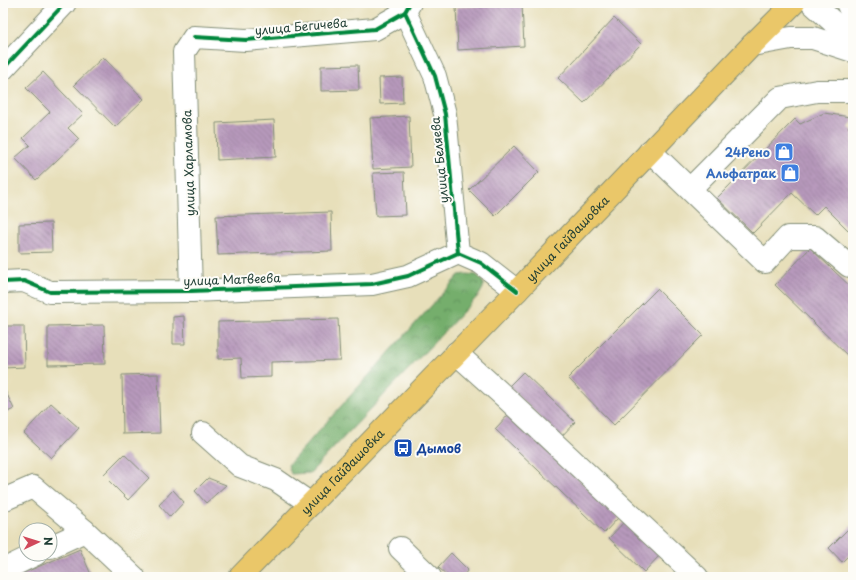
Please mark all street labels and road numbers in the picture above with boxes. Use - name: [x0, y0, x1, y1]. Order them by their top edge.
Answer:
- street label: улица Бегичева: [254, 13, 349, 39]
- street label: улица Харламова: [177, 109, 199, 216]
- street label: улица Беляева: [425, 115, 452, 204]
- street label: улица Гайдашовка: [522, 191, 613, 286]
- street label: улица Матвеева: [183, 268, 282, 290]
- street label: улица Гайдашовка: [296, 424, 389, 518]

